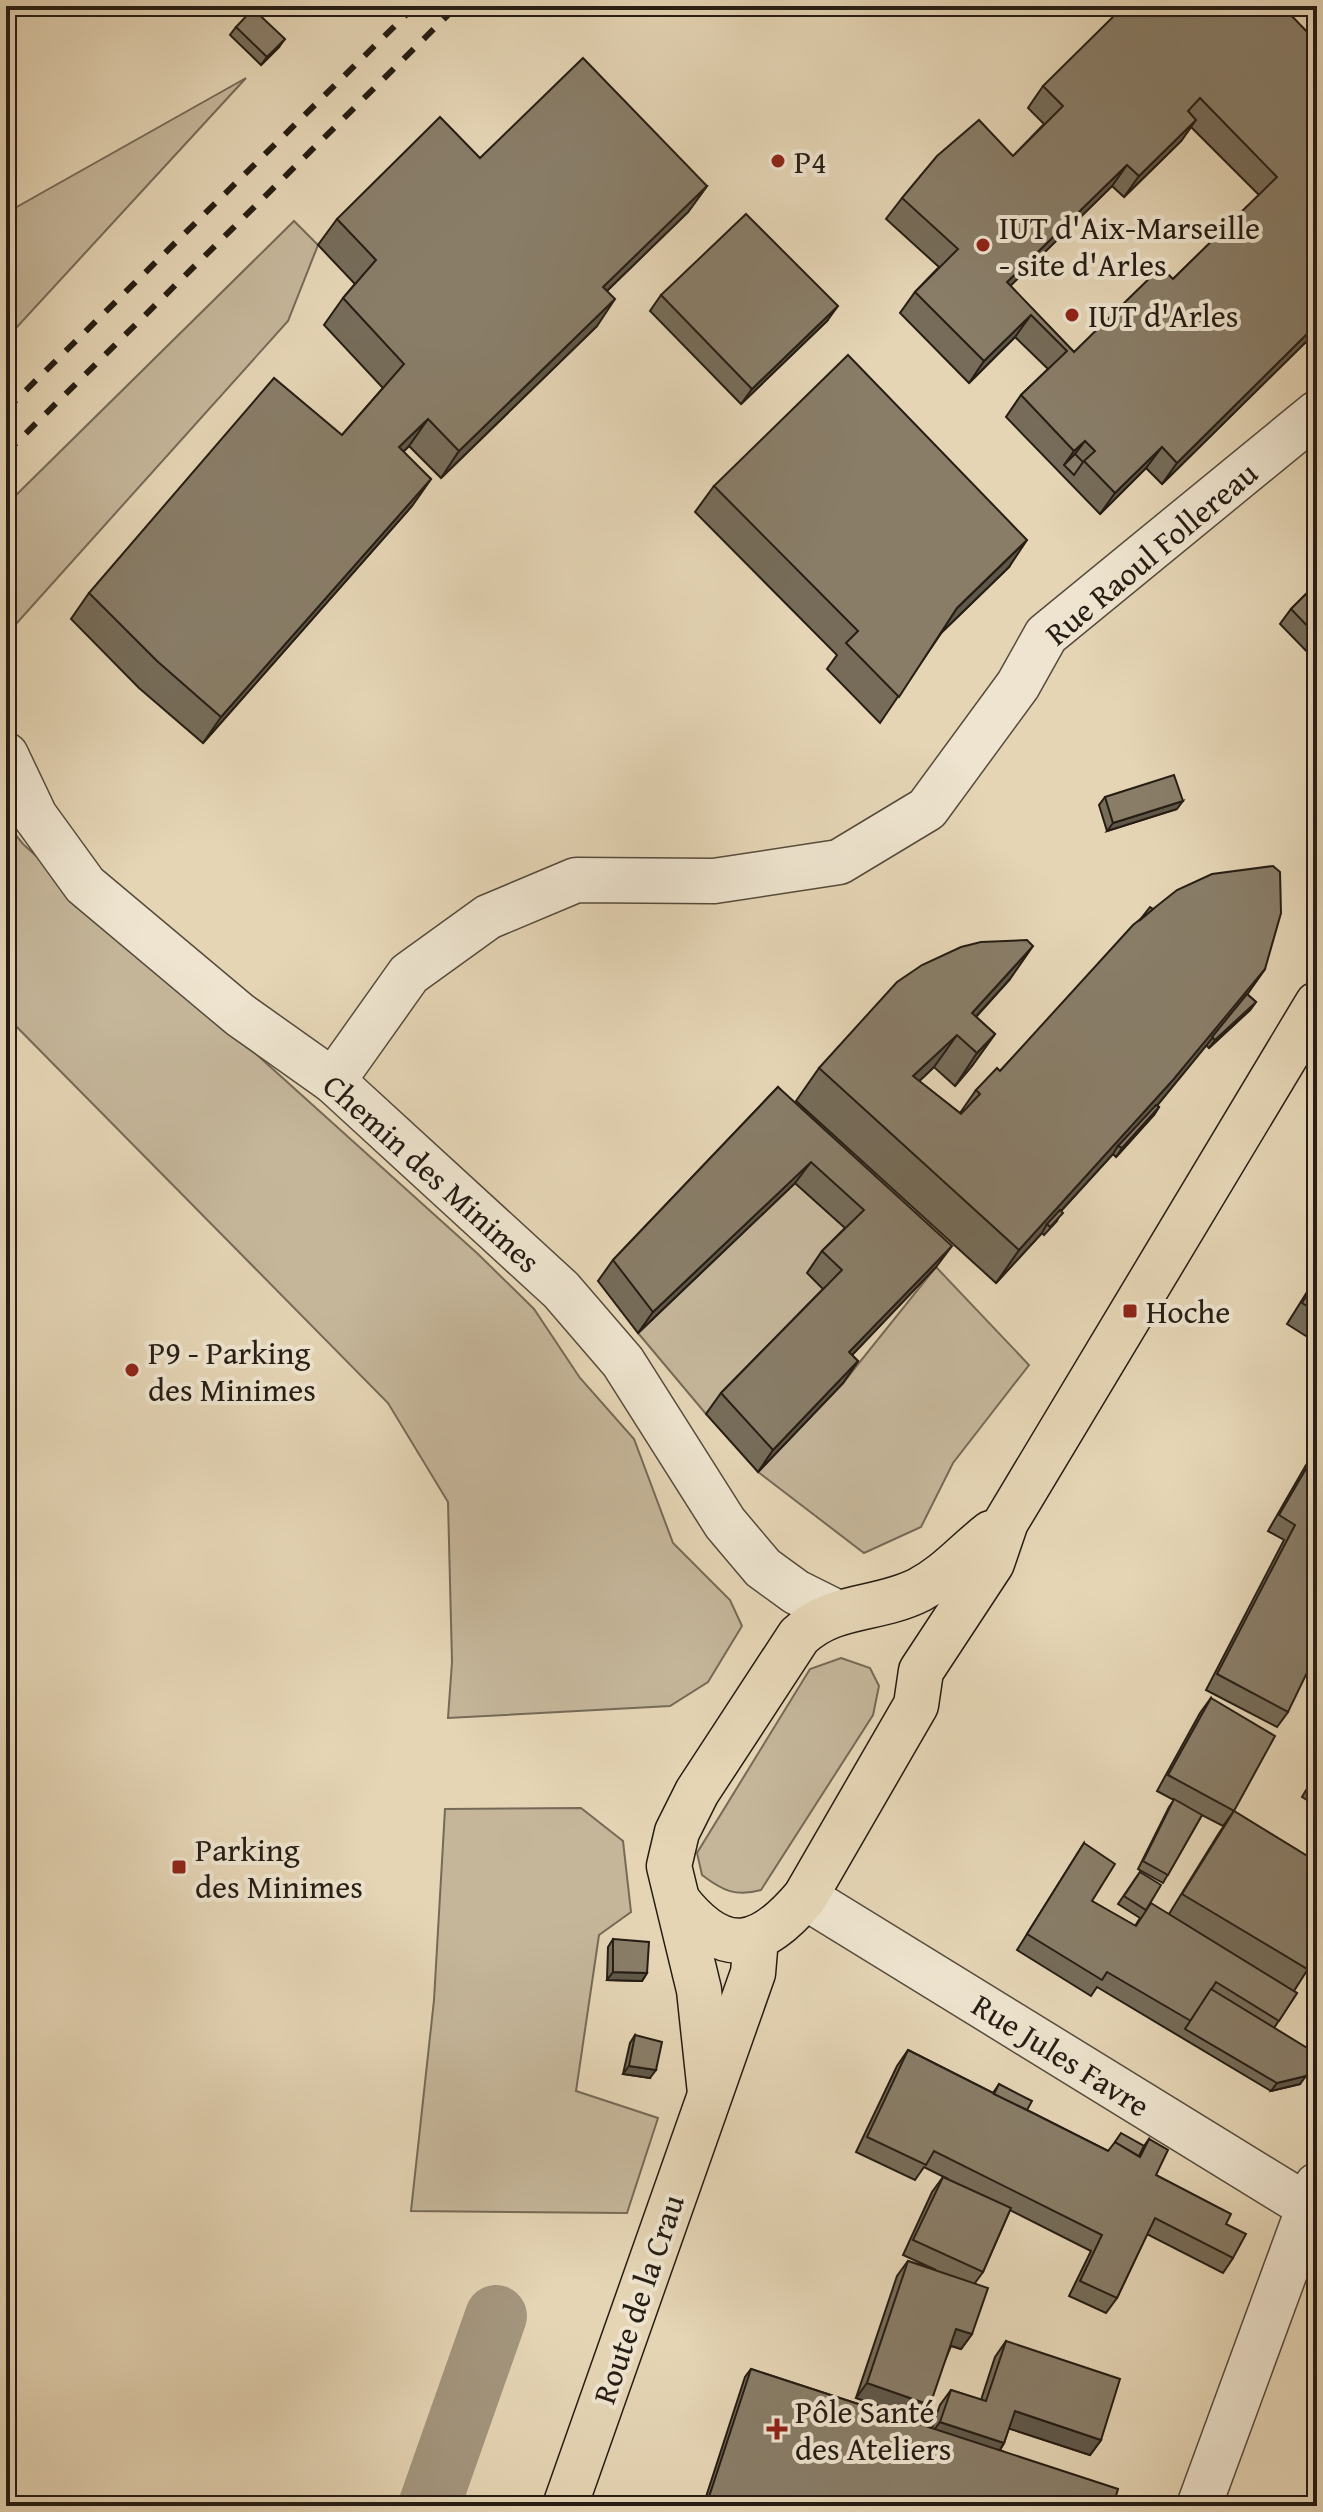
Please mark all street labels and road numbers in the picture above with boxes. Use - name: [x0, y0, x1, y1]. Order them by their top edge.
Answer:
- street label: Rue Raoul Follereau: [1034, 449, 1268, 656]
- street label: Chemin des Minimes: [313, 1062, 551, 1284]
- street label: Rue Jules Favre: [963, 1982, 1159, 2128]
- street label: Route de la Crau: [580, 2187, 696, 2410]

